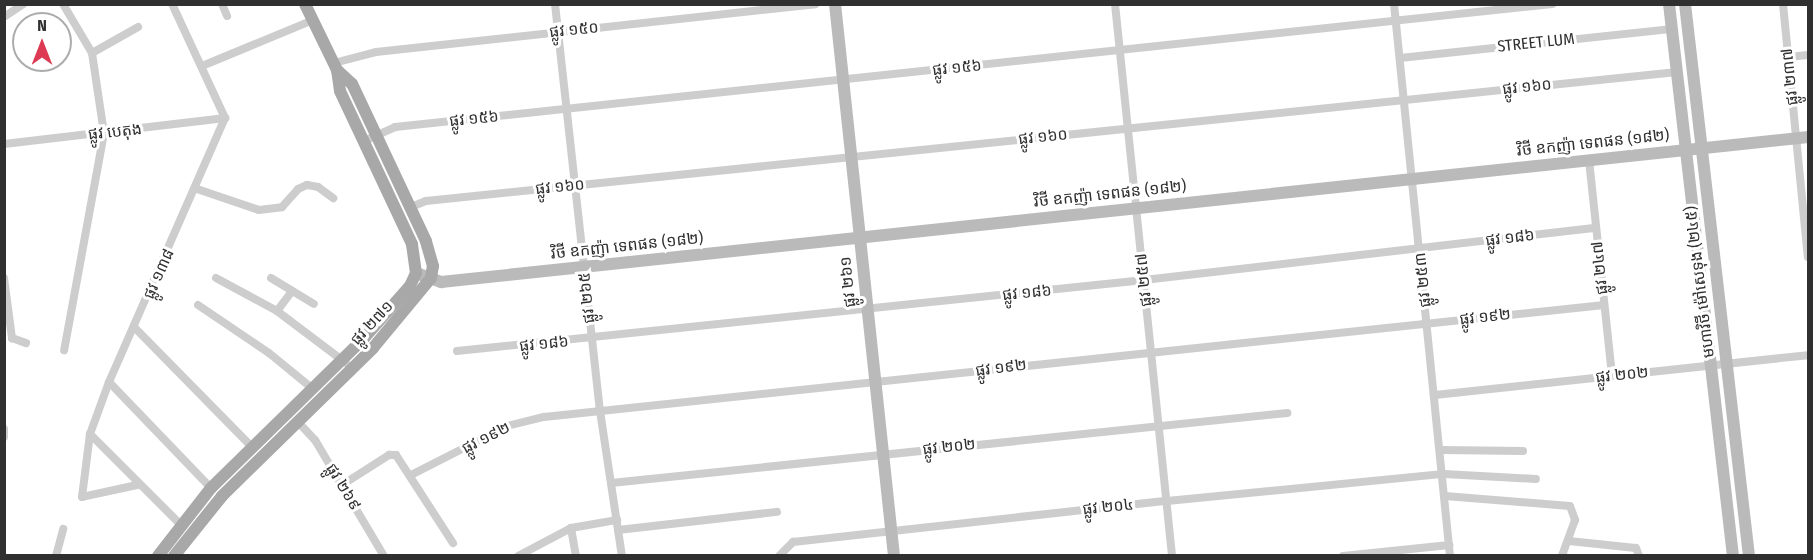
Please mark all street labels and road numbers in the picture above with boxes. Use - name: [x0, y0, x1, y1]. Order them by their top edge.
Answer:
- street label: ផ្លូវ ១៥០: [548, 18, 600, 42]
- street label: STREET LUM: [1497, 29, 1575, 57]
- street label: ផ្លូវ ២៣៧: [1777, 47, 1803, 107]
- street label: ផ្លូវ ១៥៦: [931, 56, 983, 80]
- street label: ផ្លូវ ១៦០: [1501, 75, 1553, 99]
- street label: ផ្លូវ ១៥៦: [448, 107, 500, 131]
- street label: ផ្លូវ បេតុង: [87, 120, 143, 144]
- street label: ផ្លូវ ១៦០: [1017, 125, 1069, 149]
- street label: វិថី ឧកញ៉ា ទេពផន (១៨២): [1516, 125, 1670, 161]
- street label: ផ្លូវ ១៦០: [534, 175, 586, 199]
- street label: វិថី ឧកញ៉ា ទេពផន (១៨២): [1033, 176, 1187, 212]
- street label: មហាវិថី ម៉ៅសេទុង (២៤៥): [1681, 205, 1719, 359]
- street label: ផ្លូវ ១៨៦: [1484, 225, 1536, 251]
- street label: វិថី ឧកញ៉ា ទេពផន (១៨២): [550, 228, 704, 264]
- street label: ផ្លូវ ២៤៧: [1588, 240, 1612, 296]
- street label: ផ្លូវ ១៣៨: [139, 246, 179, 302]
- street label: ផ្លូវ ២៥៧: [1132, 252, 1156, 308]
- street label: ផ្លូវ ២៥៣: [1411, 252, 1435, 308]
- street label: ផ្លូវ ២៦១: [836, 255, 860, 309]
- street label: ផ្លូវ ២៦៥: [575, 271, 599, 325]
- street label: ផ្លូវ ១៨៦: [1001, 281, 1053, 305]
- street label: ផ្លូវ ២៧១: [347, 297, 397, 349]
- street label: ផ្លូវ ១៩២: [1458, 305, 1512, 329]
- street label: ផ្លូវ ១៨៦: [518, 332, 570, 356]
- street label: ផ្លូវ ១៩២: [974, 355, 1028, 381]
- street label: ផ្លូវ ២០២: [1594, 363, 1650, 387]
- street label: ផ្លូវ ១៩២: [459, 418, 513, 458]
- street label: ផ្លូវ ២០២: [921, 435, 977, 459]
- street label: ផ្លូវ ២៦៩: [322, 460, 364, 514]
- street label: ផ្លូវ ២០៤: [1081, 495, 1135, 519]

